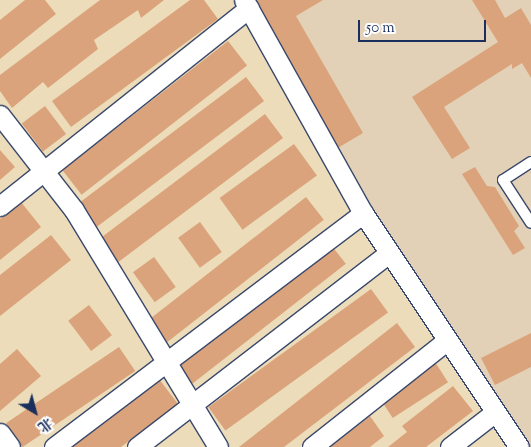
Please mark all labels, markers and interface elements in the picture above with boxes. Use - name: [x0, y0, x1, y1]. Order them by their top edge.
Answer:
- scale bar: [361, 10, 488, 42]
- text: 50 m: [366, 18, 395, 39]
- north arrow: [10, 387, 60, 437]
- text: 北: [32, 412, 56, 436]

